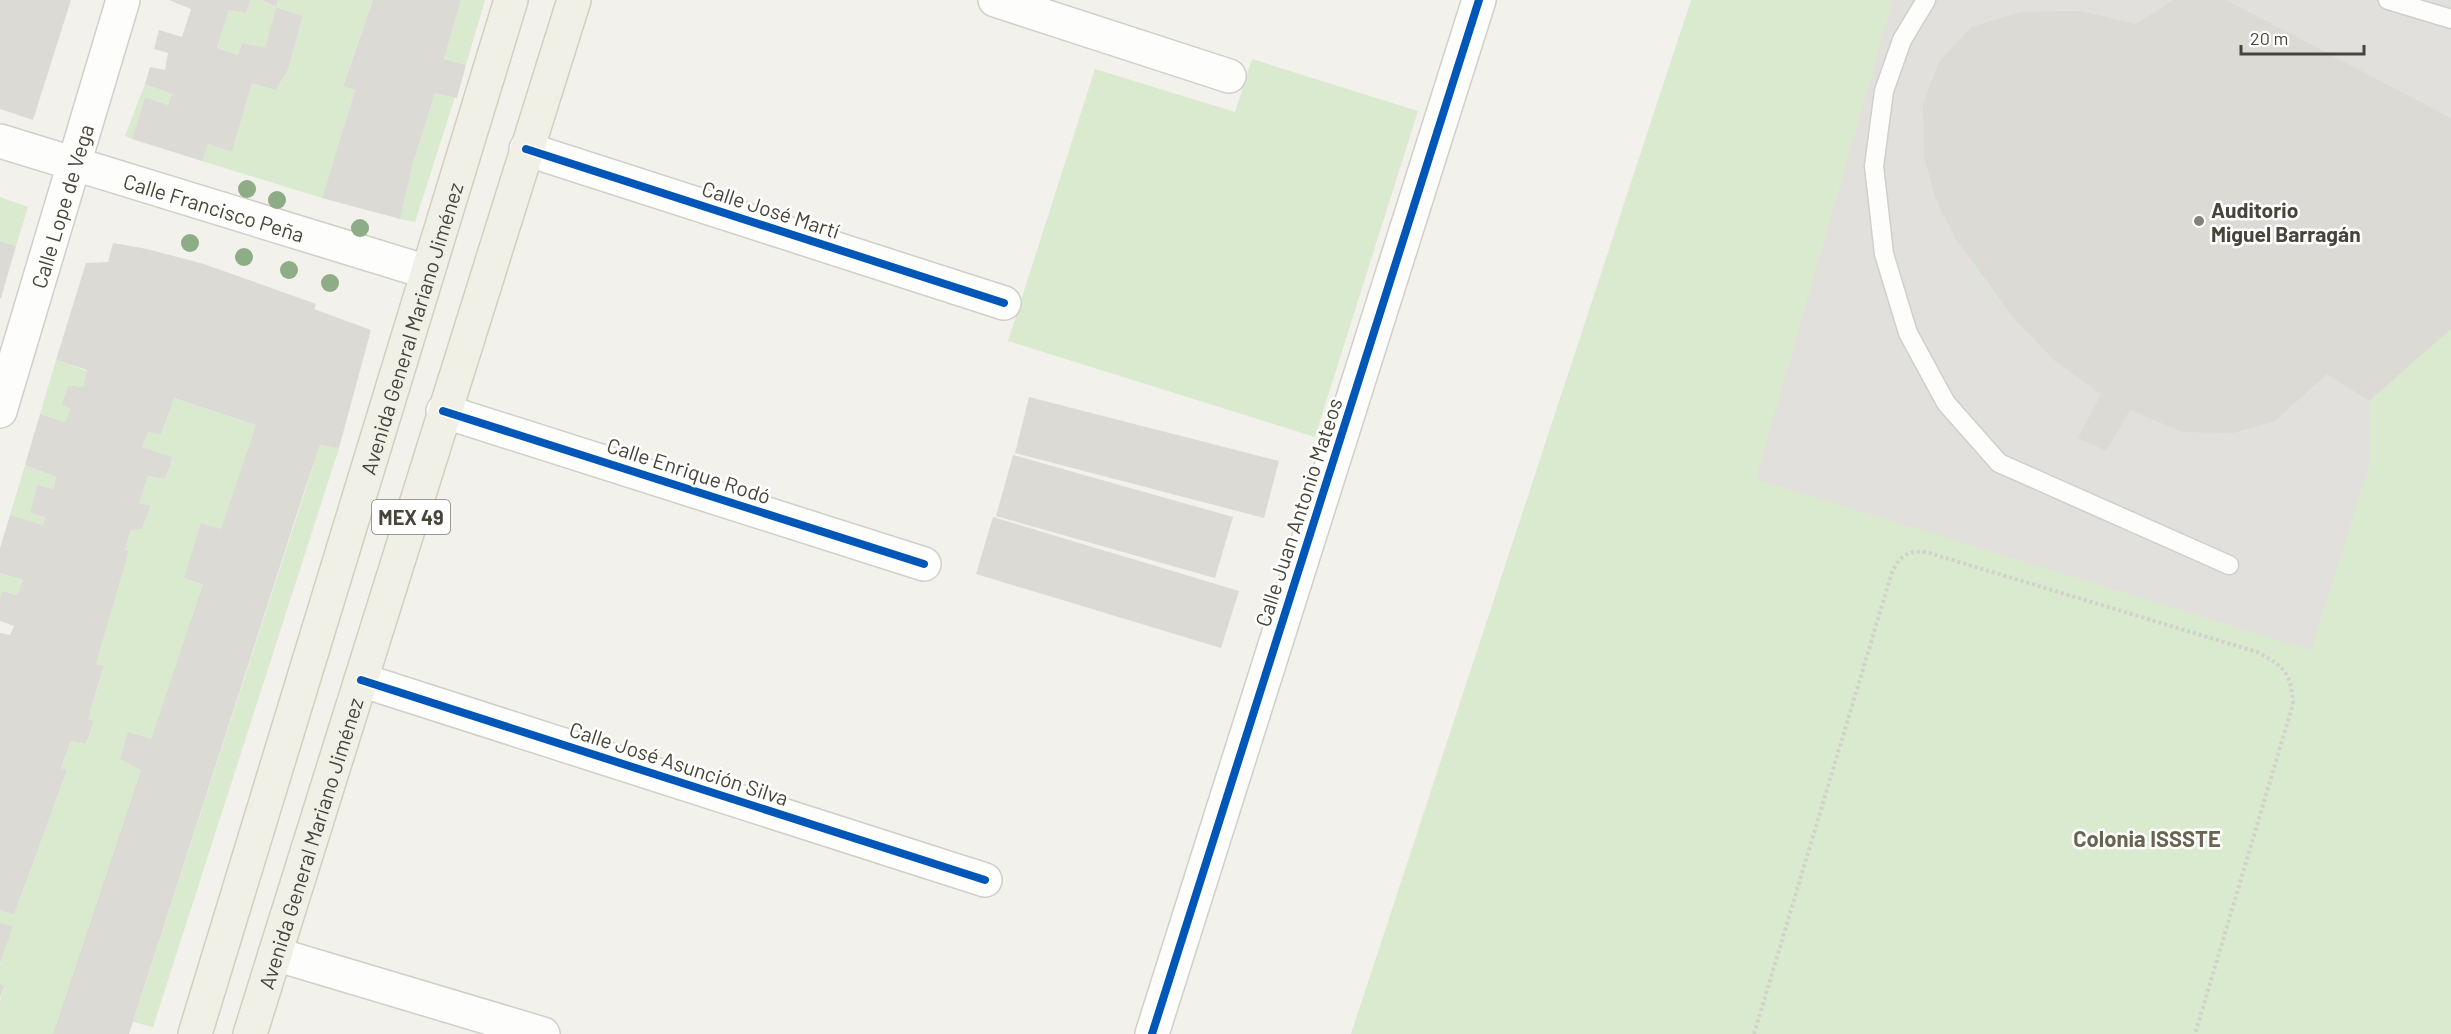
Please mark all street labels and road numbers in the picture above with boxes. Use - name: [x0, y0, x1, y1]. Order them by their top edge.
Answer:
- street label: Calle Lope de Vega: [25, 121, 98, 291]
- street label: Calle Francisco Peña: [121, 167, 308, 246]
- street label: Calle José Martí: [699, 175, 843, 243]
- street label: Avenida General Mariano Jiménez: [354, 179, 467, 477]
- street label: Calle Juan Antonio Mateos: [1249, 395, 1347, 629]
- street label: Calle Enrique Rodó: [604, 432, 774, 508]
- road number: MEX 49: [372, 500, 450, 534]
- street label: Avenida General Mariano Jiménez: [252, 694, 367, 992]
- street label: Calle José Asunción Silva: [566, 716, 792, 810]

